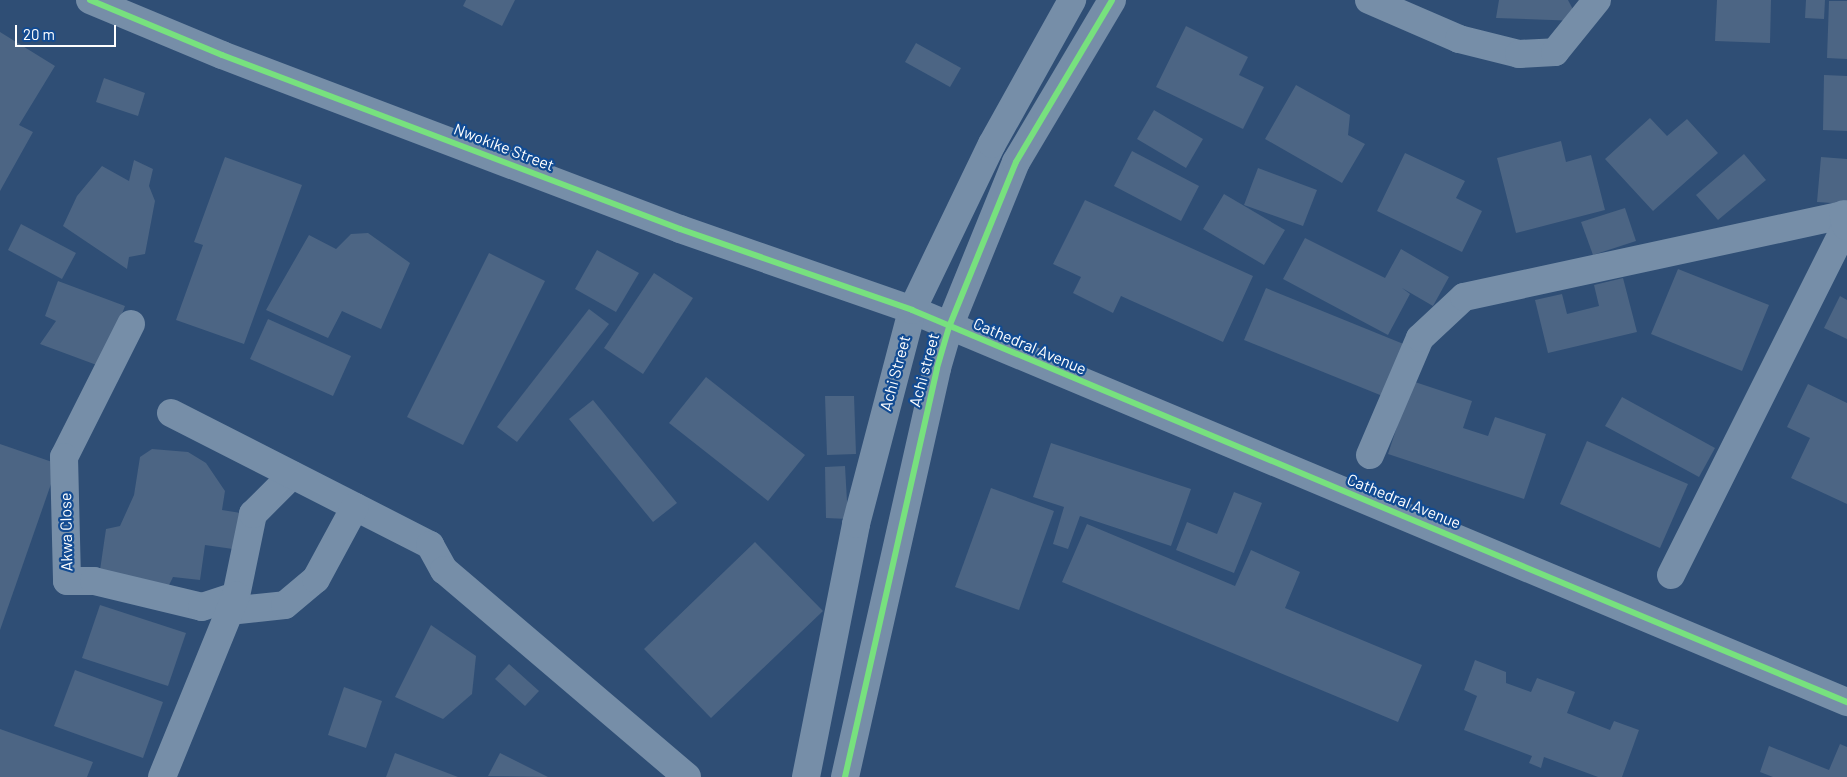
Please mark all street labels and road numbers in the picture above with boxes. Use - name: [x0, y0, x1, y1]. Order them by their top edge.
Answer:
- street label: Nwokike Street: [451, 119, 557, 175]
- street label: Cathedral Avenue: [971, 314, 1089, 378]
- street label: Achi street: [905, 331, 943, 409]
- street label: Achi Street: [876, 333, 914, 413]
- street label: Cathedral Avenue: [1344, 469, 1464, 533]
- street label: Akwa Close: [56, 492, 76, 572]

